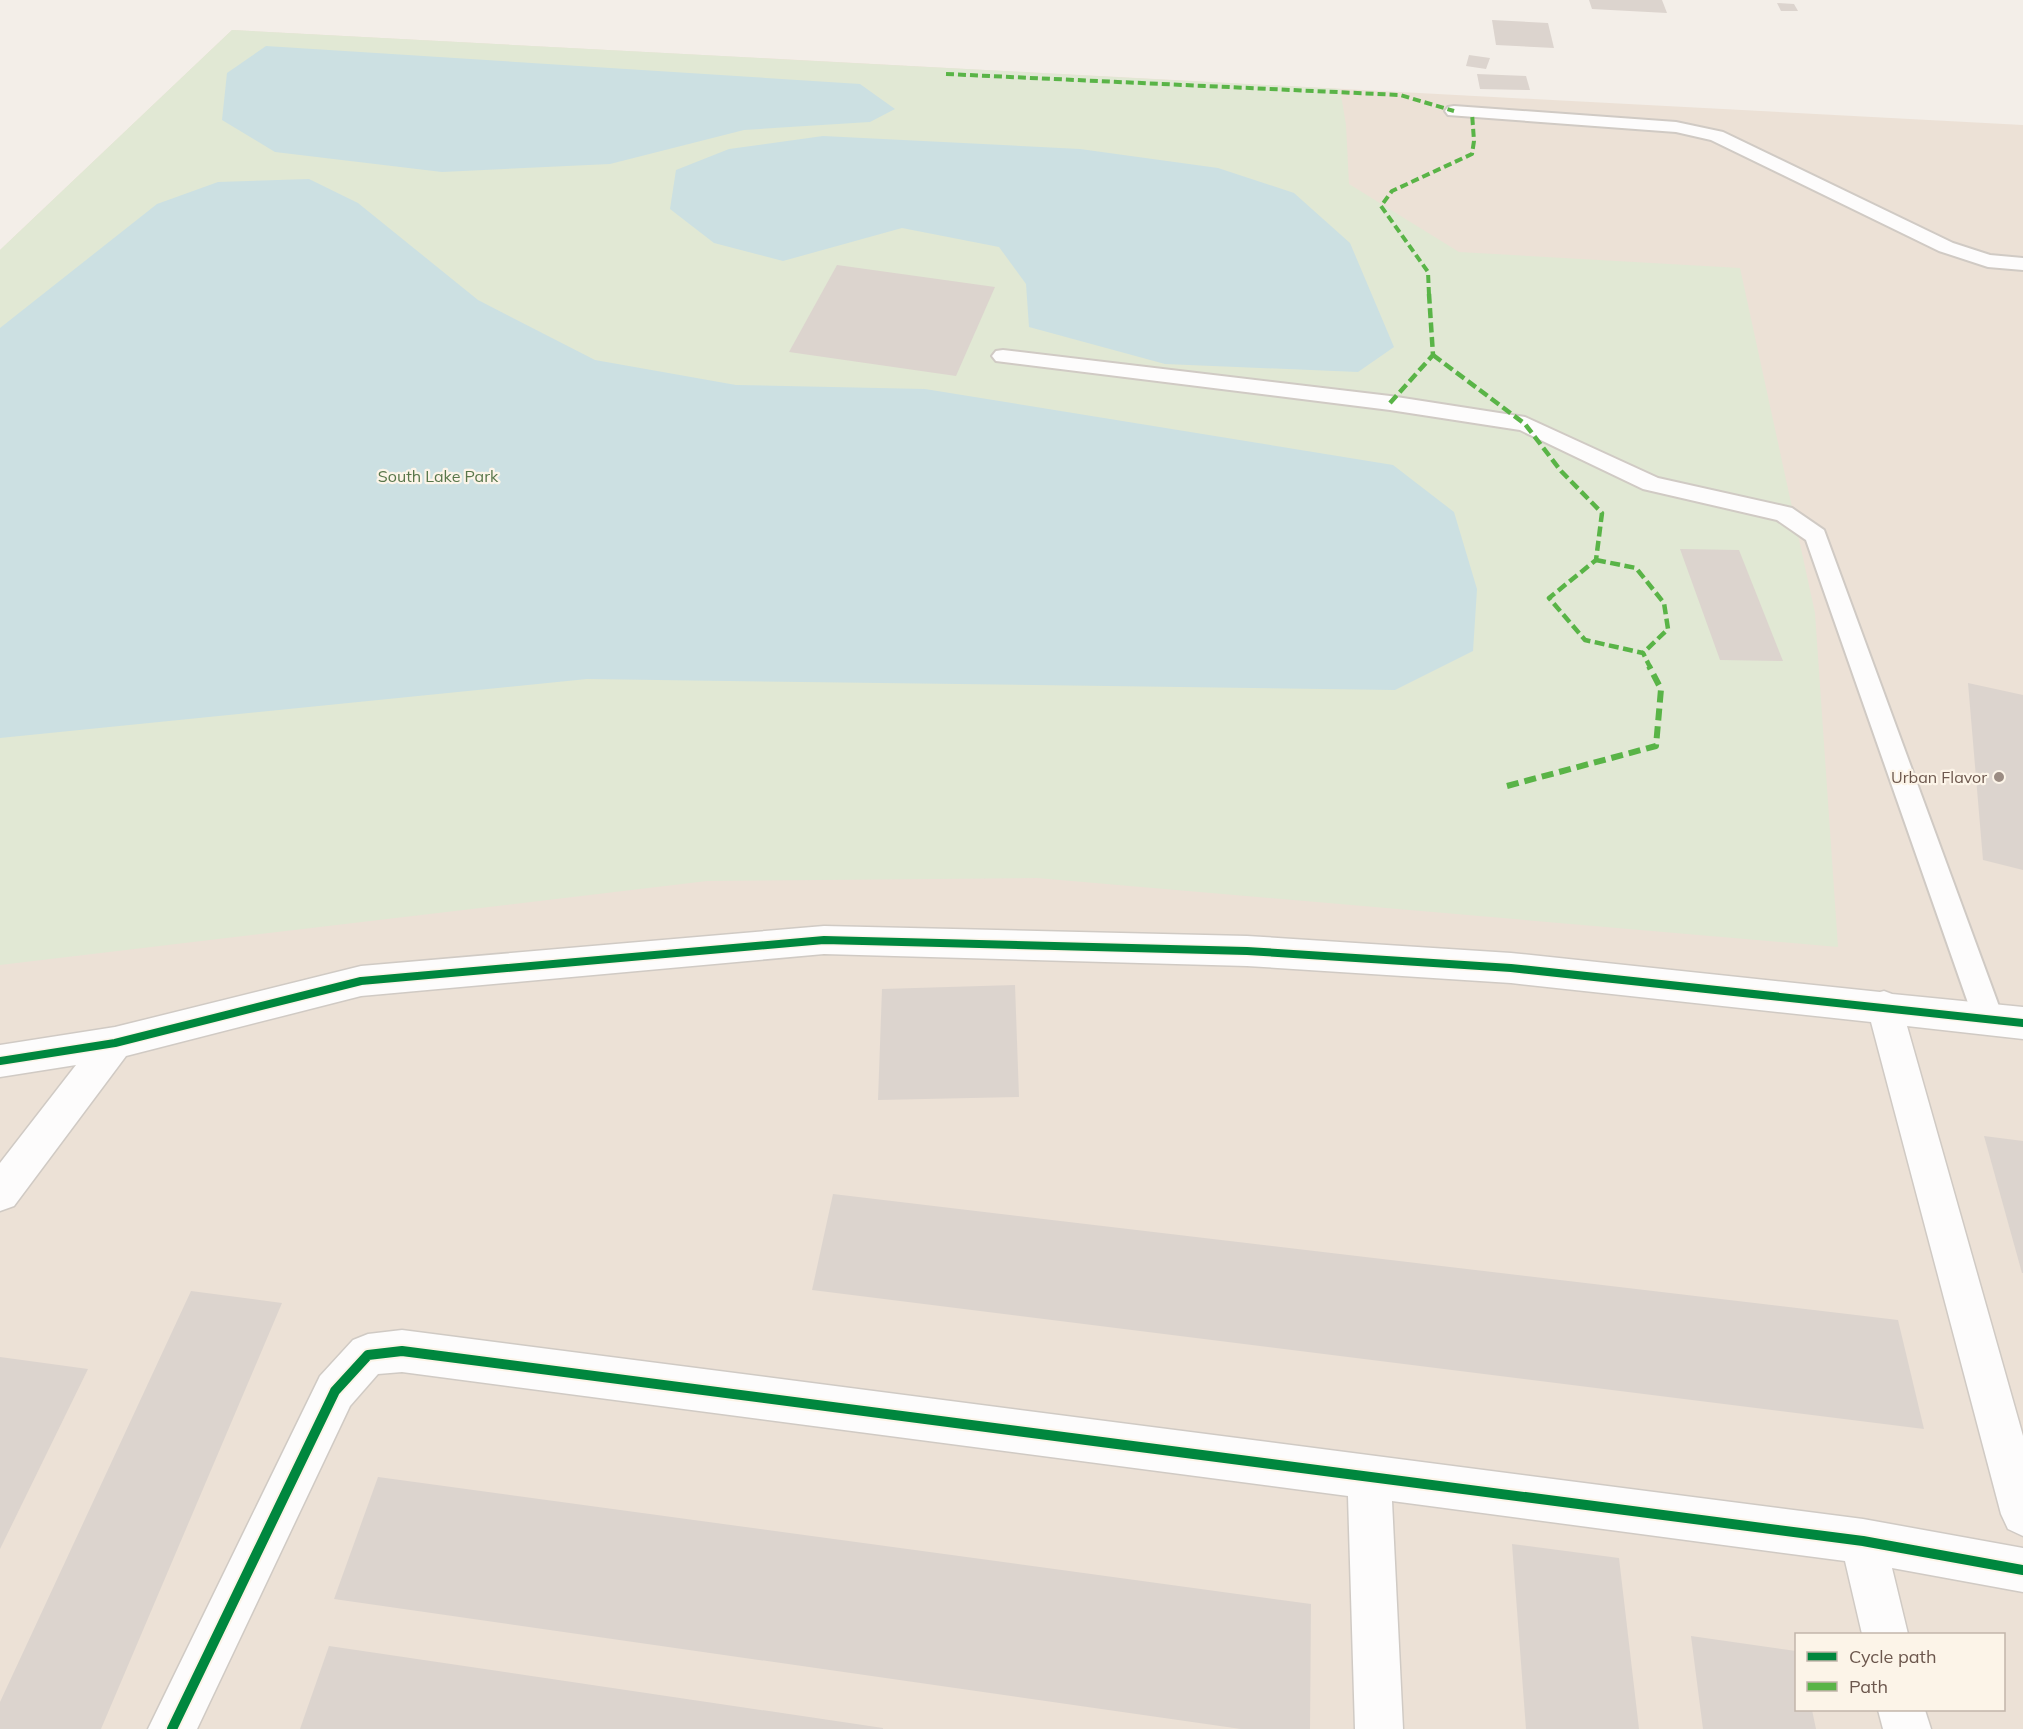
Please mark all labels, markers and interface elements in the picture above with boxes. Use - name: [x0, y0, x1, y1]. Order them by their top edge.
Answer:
- park label: South Lake Park: [378, 466, 499, 486]
- place label: Urban Flavor: [1891, 767, 1987, 787]
- marker: Urban Flavor: [1992, 770, 2006, 784]
- legend: [1795, 1633, 2005, 1711]
- text: Cycle path: [1849, 1645, 1936, 1668]
- text: Path: [1849, 1675, 1888, 1698]

